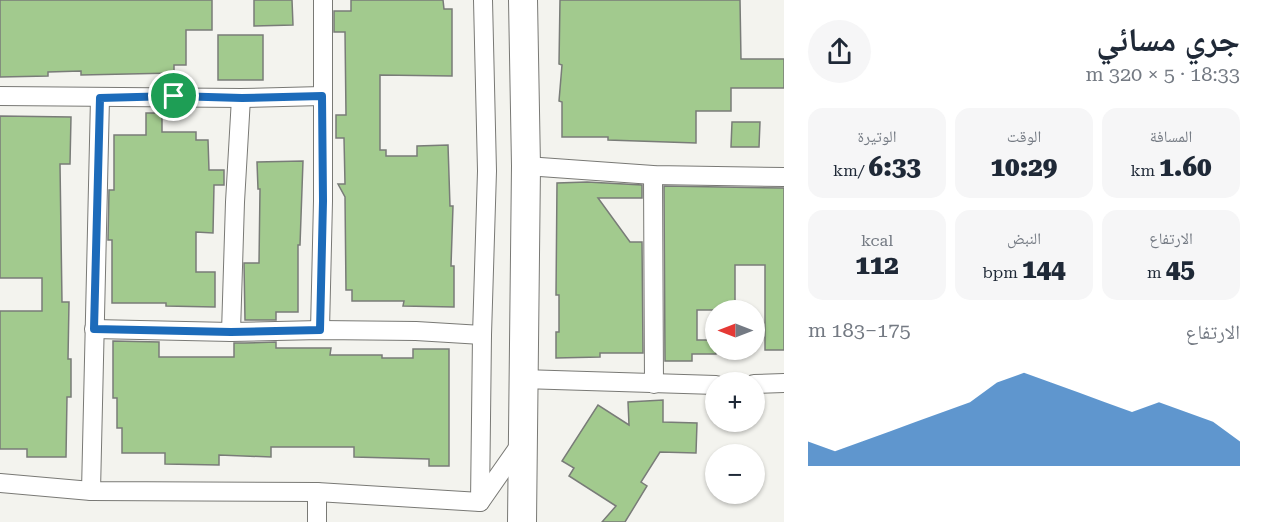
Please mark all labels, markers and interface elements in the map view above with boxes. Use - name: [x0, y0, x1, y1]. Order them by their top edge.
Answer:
- button: share: [808, 20, 871, 83]
- text: جري مسائي: [1096, 20, 1240, 59]
- text: 18:33 · 5 × 320 m: [1085, 62, 1240, 86]
- pin: [148, 70, 199, 121]
- icon: arrive: [157, 79, 190, 112]
- text: الوتيرة: [858, 127, 896, 146]
- text: الوقت: [1007, 127, 1041, 146]
- text: المسافة: [1150, 127, 1192, 146]
- text: 6:33: [869, 152, 921, 182]
- text: 10:29: [991, 152, 1057, 182]
- text: 1.60: [1159, 152, 1212, 182]
- text: /km: [833, 161, 869, 180]
- text: km: [1130, 161, 1159, 180]
- text: النبض: [1007, 229, 1041, 248]
- text: الارتفاع: [1149, 229, 1193, 248]
- text: kcal: [861, 231, 893, 250]
- text: 112: [855, 250, 899, 280]
- text: 144: [1022, 254, 1066, 284]
- text: 45: [1166, 254, 1195, 284]
- text: bpm: [982, 263, 1022, 282]
- text: m: [1147, 263, 1166, 282]
- north arrow: [705, 300, 765, 360]
- map controls: [705, 300, 765, 504]
- text: 175–183 m: [808, 318, 911, 342]
- text: الارتفاع: [1185, 320, 1240, 344]
- button: +: [705, 372, 765, 432]
- button: −: [705, 444, 765, 504]

